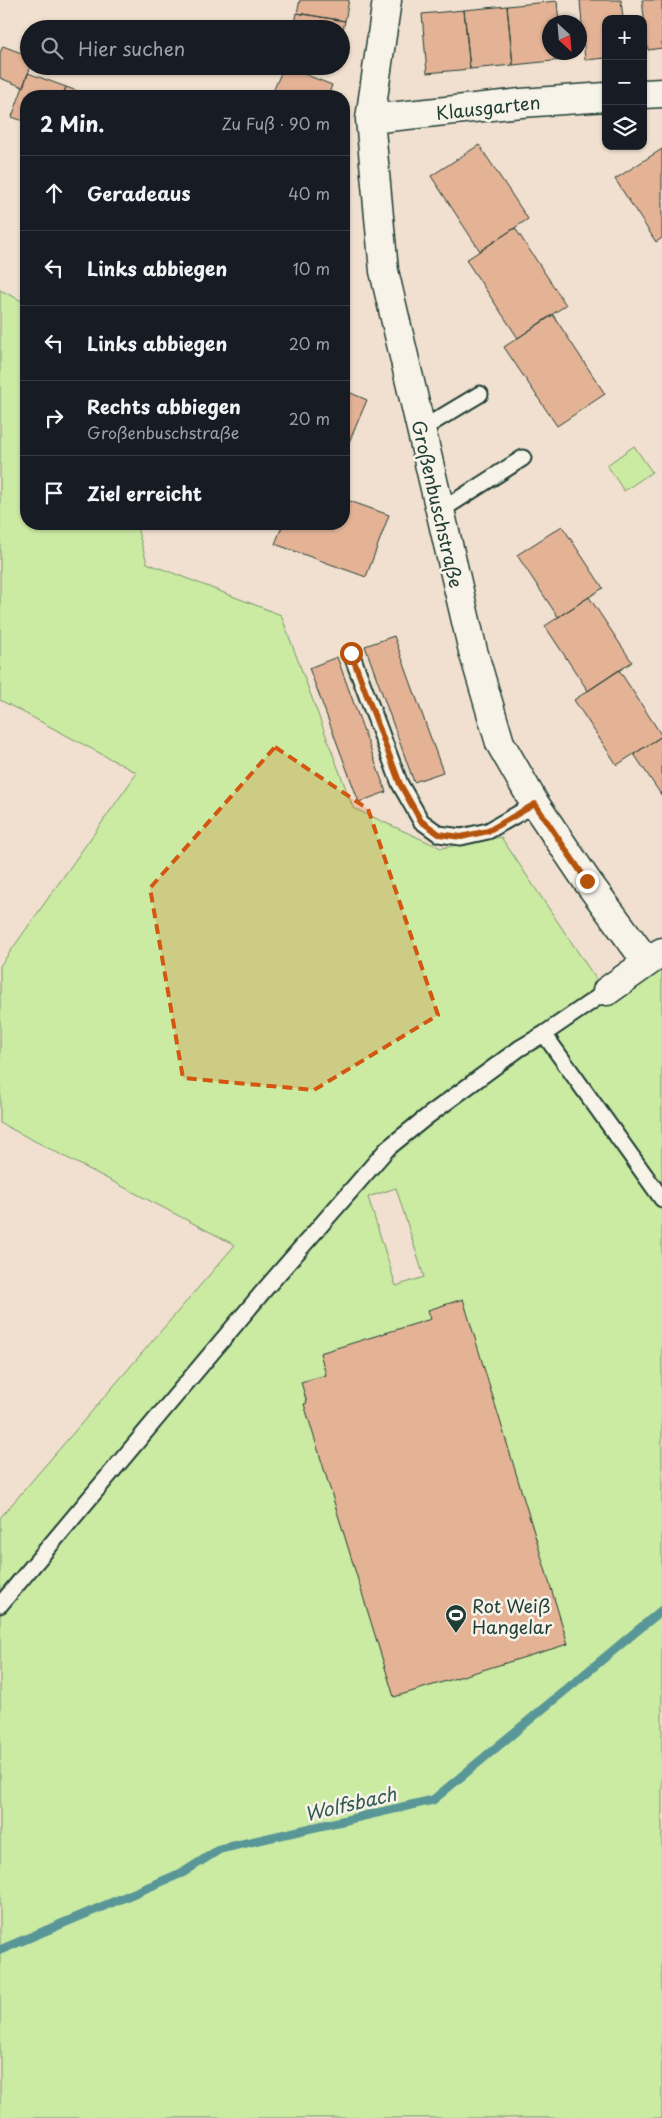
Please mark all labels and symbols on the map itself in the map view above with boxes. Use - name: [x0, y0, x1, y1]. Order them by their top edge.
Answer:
- north arrow: [542, 15, 587, 60]
- street label: Klausgarten: [434, 88, 542, 126]
- street label: Großenbuschstraße: [406, 418, 470, 590]
- route start: [340, 642, 363, 665]
- route end: [576, 870, 599, 893]
- place label: Rot Weiß Hangelar: [472, 1592, 553, 1640]
- sports icon: Rot Weiß Hangelar: [444, 1603, 468, 1634]
- water label: Wolfsbach: [301, 1779, 400, 1827]

